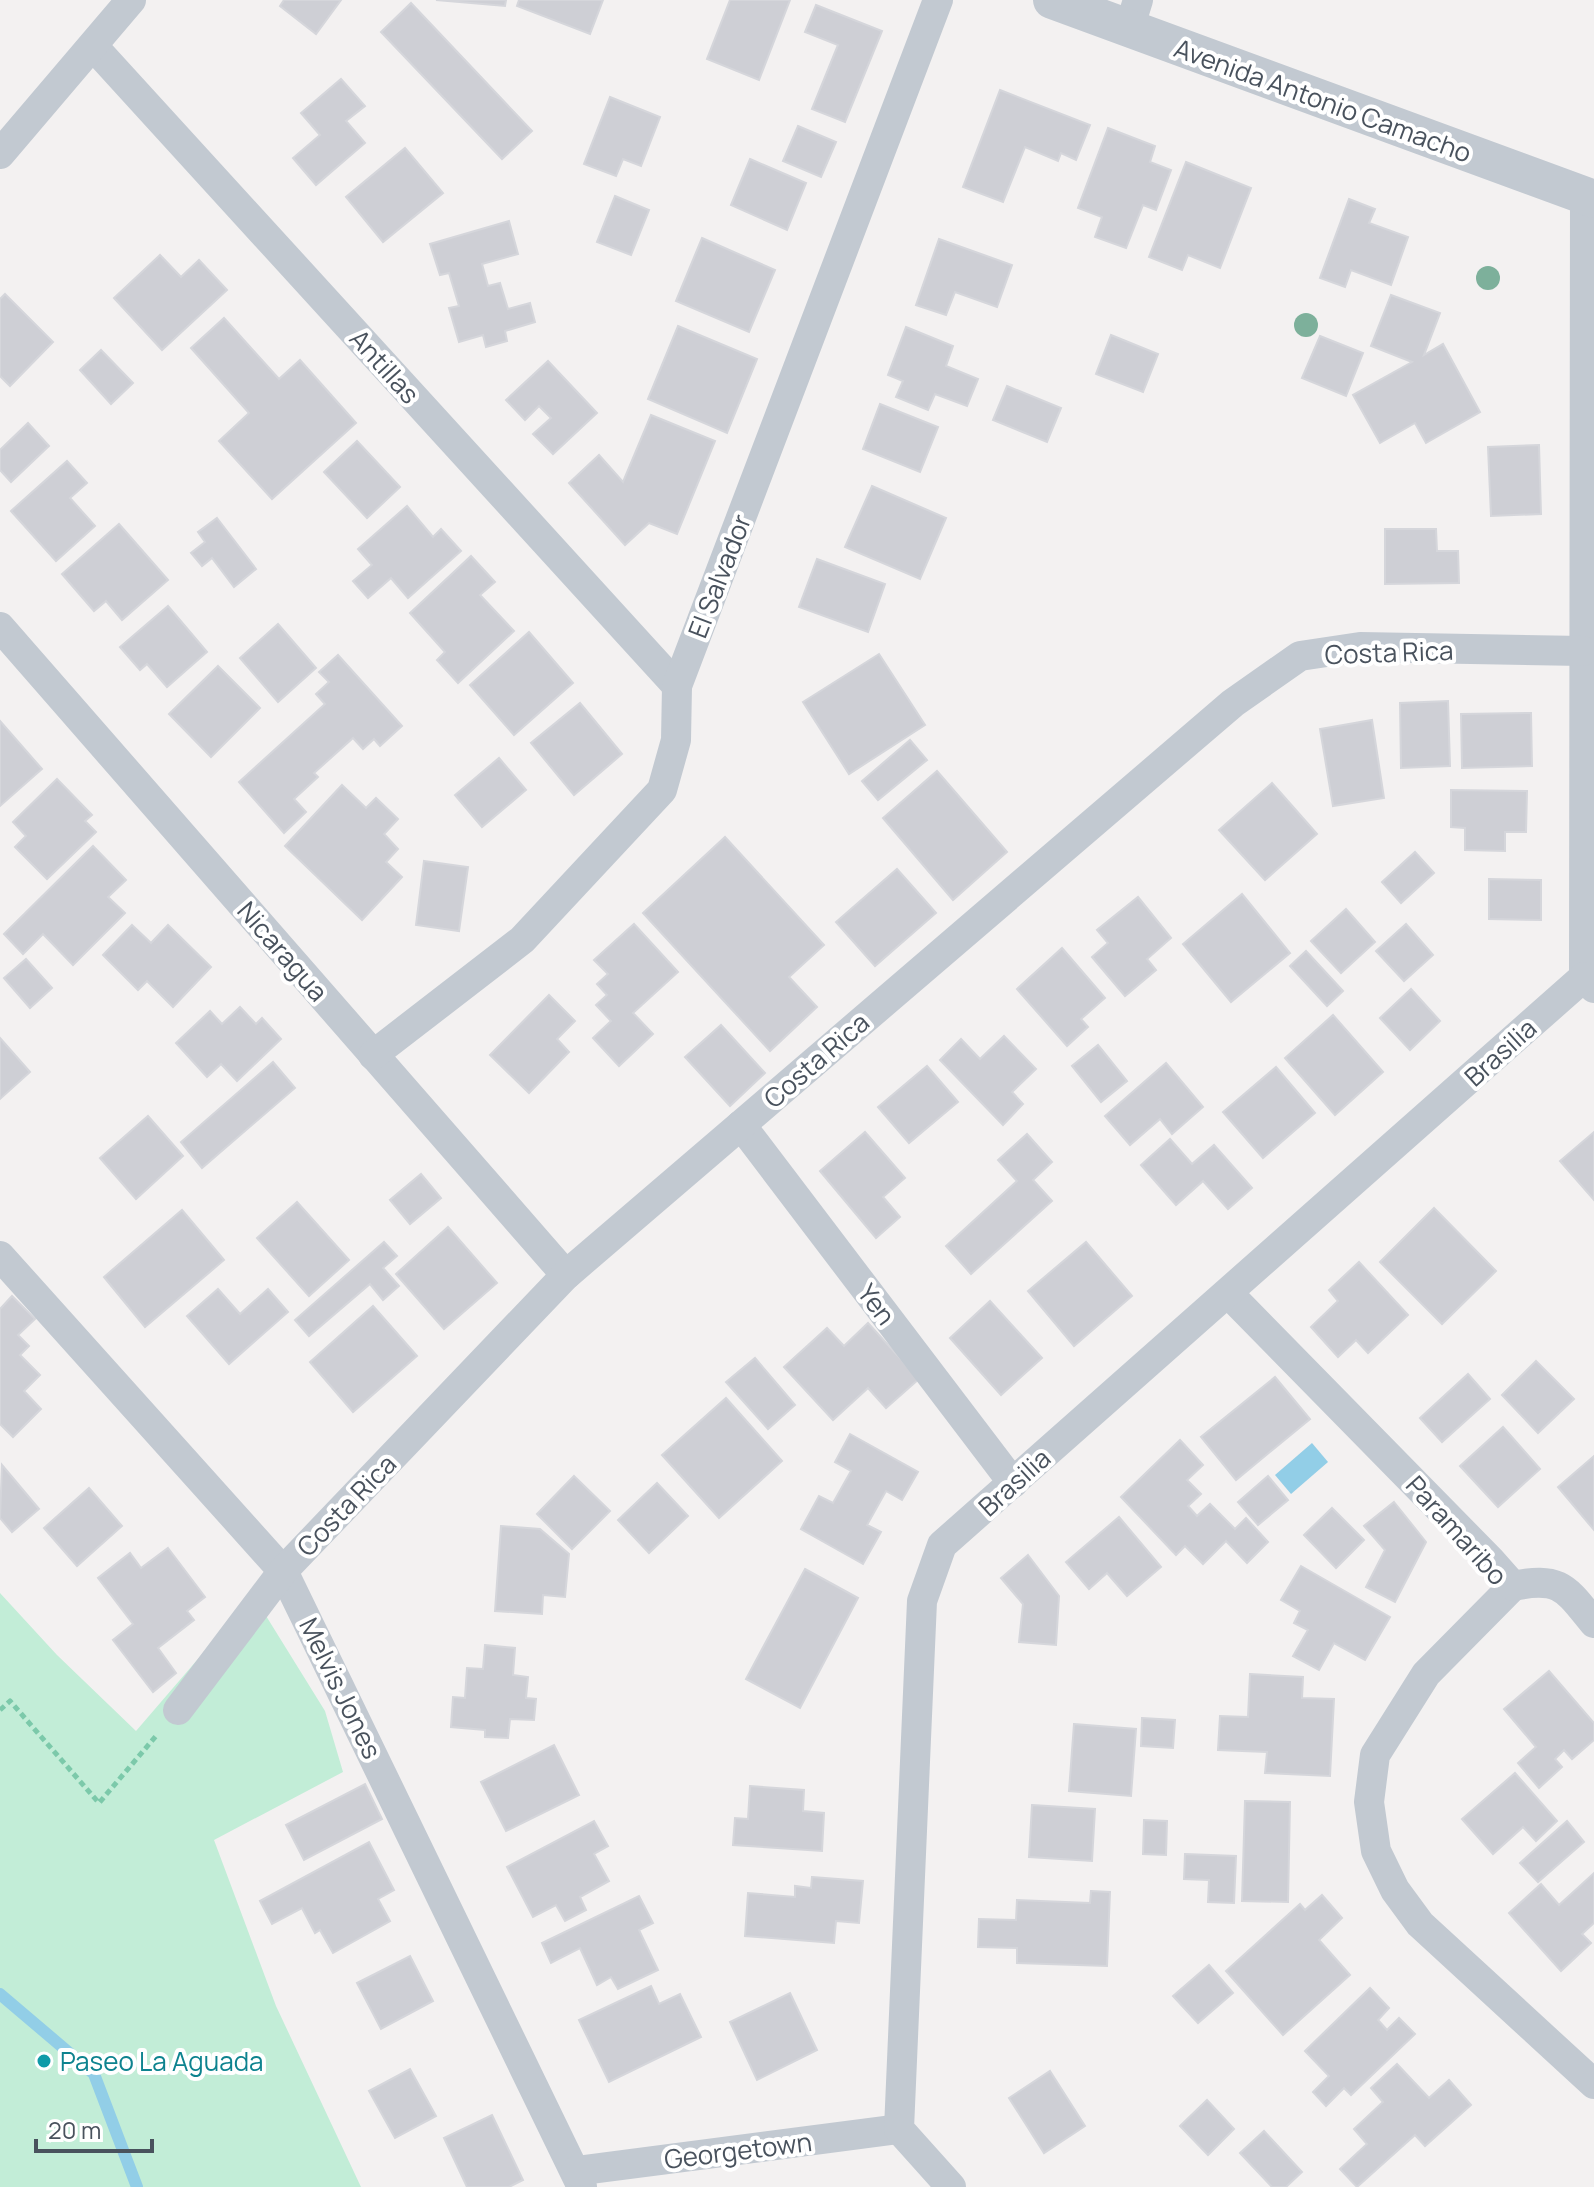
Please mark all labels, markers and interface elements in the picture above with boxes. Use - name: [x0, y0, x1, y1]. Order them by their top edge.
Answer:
- street label: Avenida Antonio Camacho: [1170, 29, 1476, 171]
- street label: Antillas: [342, 321, 428, 411]
- street label: El Salvador: [679, 509, 759, 643]
- street label: Costa Rica: [1324, 632, 1454, 672]
- street label: Nicaragua: [230, 893, 336, 1009]
- street label: Costa Rica: [756, 1004, 876, 1116]
- street label: Brasilia: [1456, 1010, 1544, 1094]
- street label: Yen: [850, 1276, 904, 1332]
- street label: Brasilia: [970, 1440, 1058, 1524]
- street label: Costa Rica: [288, 1446, 404, 1564]
- street label: Paramaribo: [1398, 1468, 1516, 1592]
- street label: Melvis Jones: [291, 1611, 391, 1765]
- place label: Paseo La Aguada: [60, 2043, 263, 2079]
- marker: Paseo La Aguada: [35, 2052, 53, 2070]
- scale bar: [36, 2103, 152, 2153]
- text: 20 m: [48, 2113, 101, 2146]
- street label: Georgetown: [662, 2123, 814, 2177]

